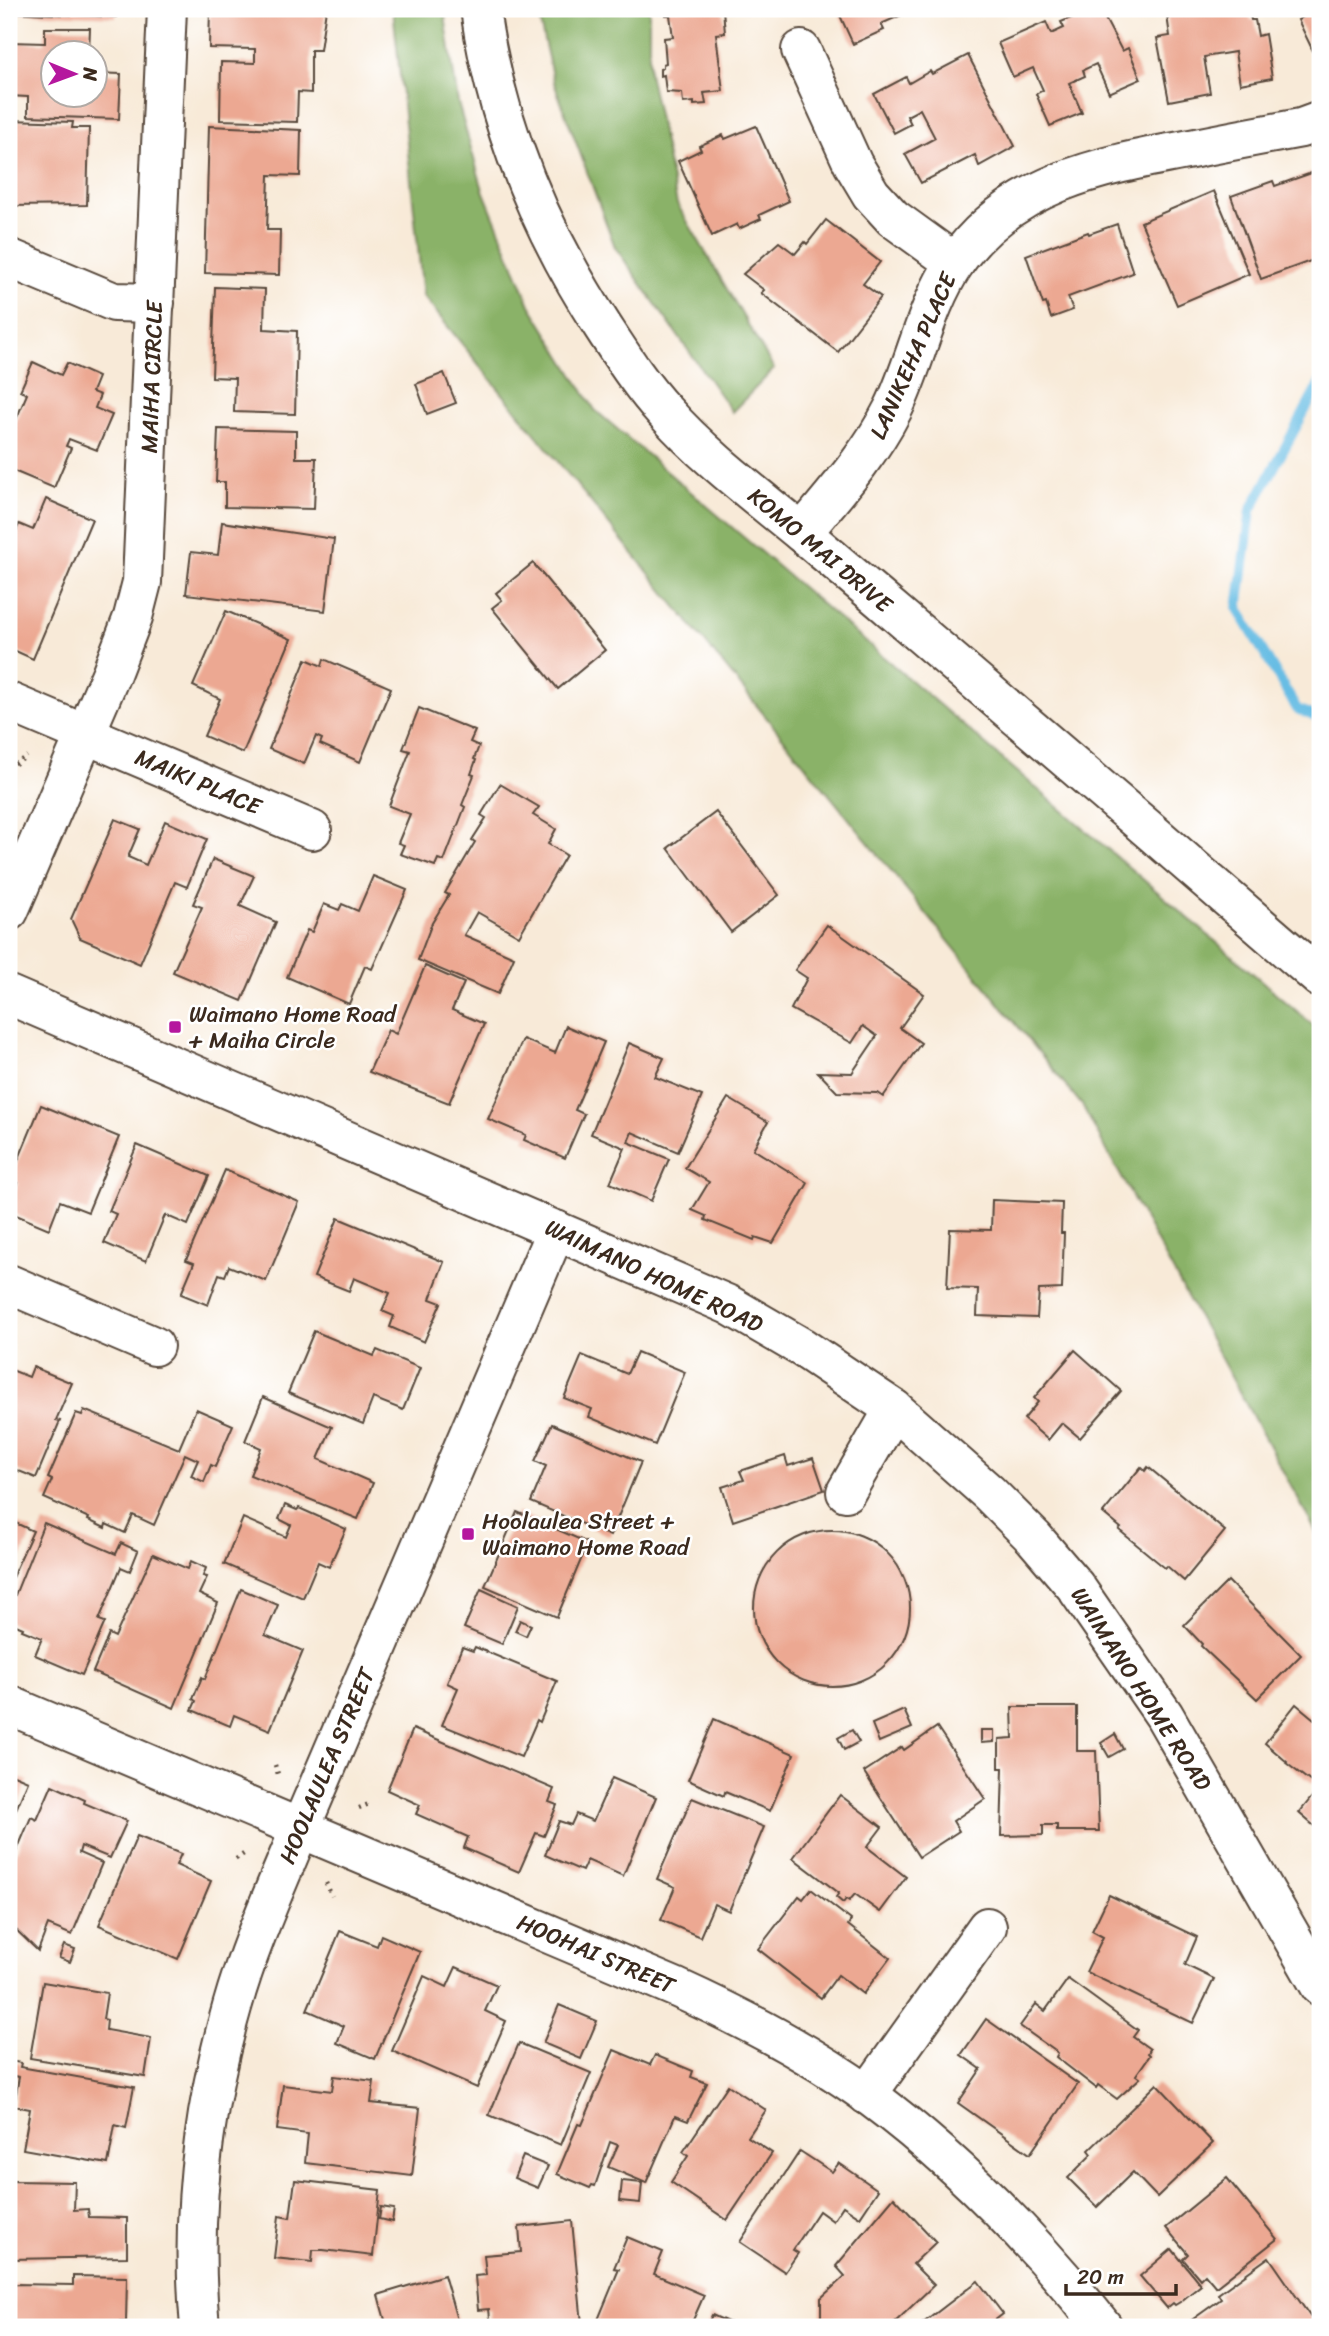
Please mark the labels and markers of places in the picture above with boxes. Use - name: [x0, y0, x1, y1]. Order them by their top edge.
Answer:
- place label: Waimano Home Road + Maiha Circle: [188, 994, 398, 1061]
- marker: Waimano Home Road + Maiha Circle: [167, 1019, 183, 1035]
- place label: Hoolaulea Street + Waimano Home Road: [482, 1501, 691, 1568]
- marker: Hoolaulea Street + Waimano Home Road: [460, 1526, 476, 1542]

